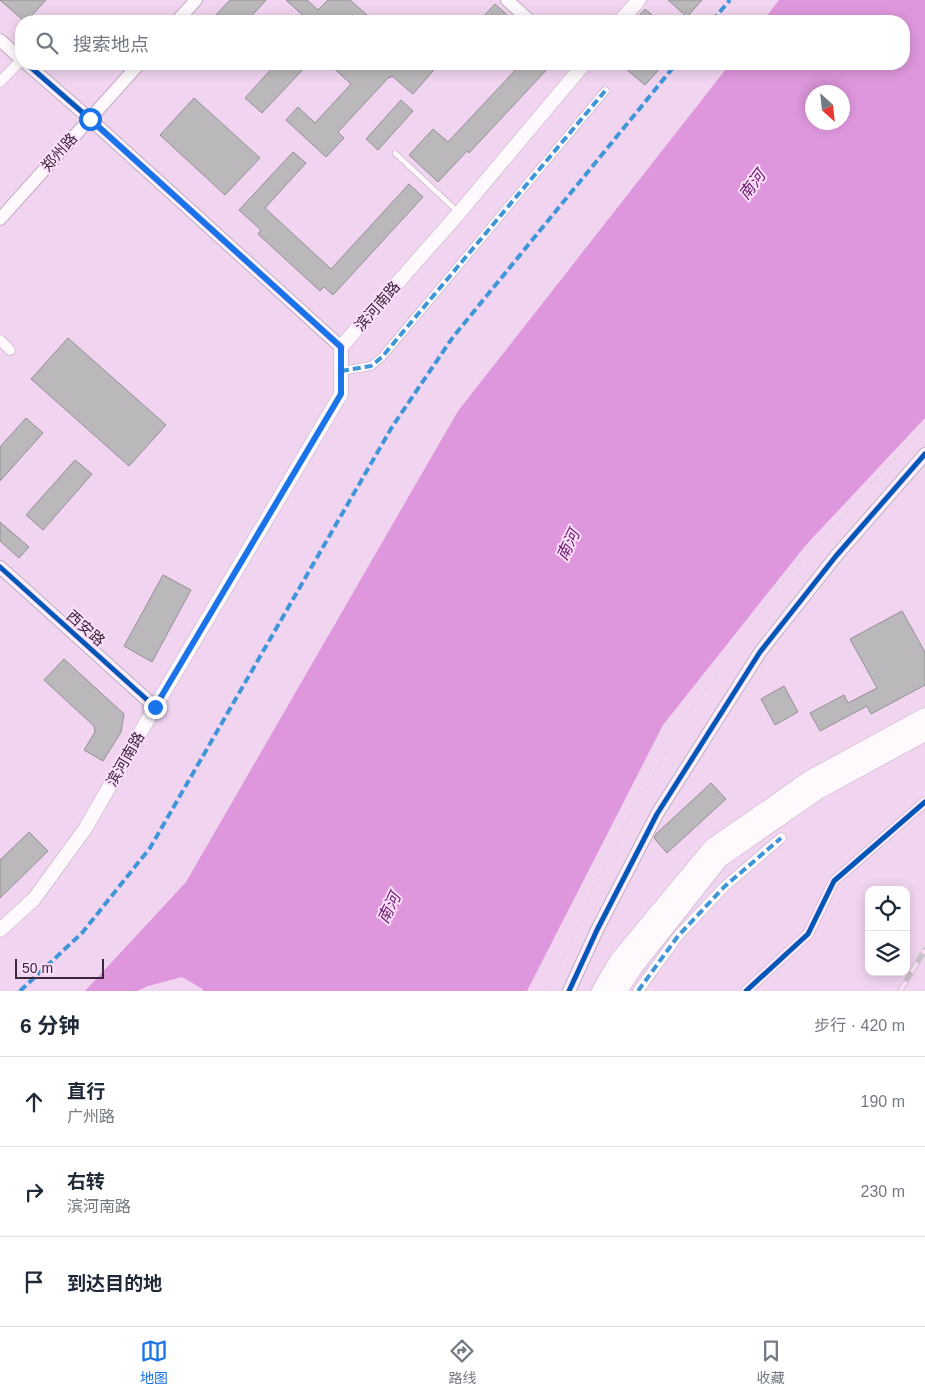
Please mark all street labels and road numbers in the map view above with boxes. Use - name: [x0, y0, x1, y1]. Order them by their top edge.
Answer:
- street label: 郑州路: [38, 130, 80, 174]
- street label: 滨河南路: [351, 278, 403, 334]
- street label: 西安路: [64, 607, 108, 649]
- street label: 滨河南路: [103, 729, 147, 789]

